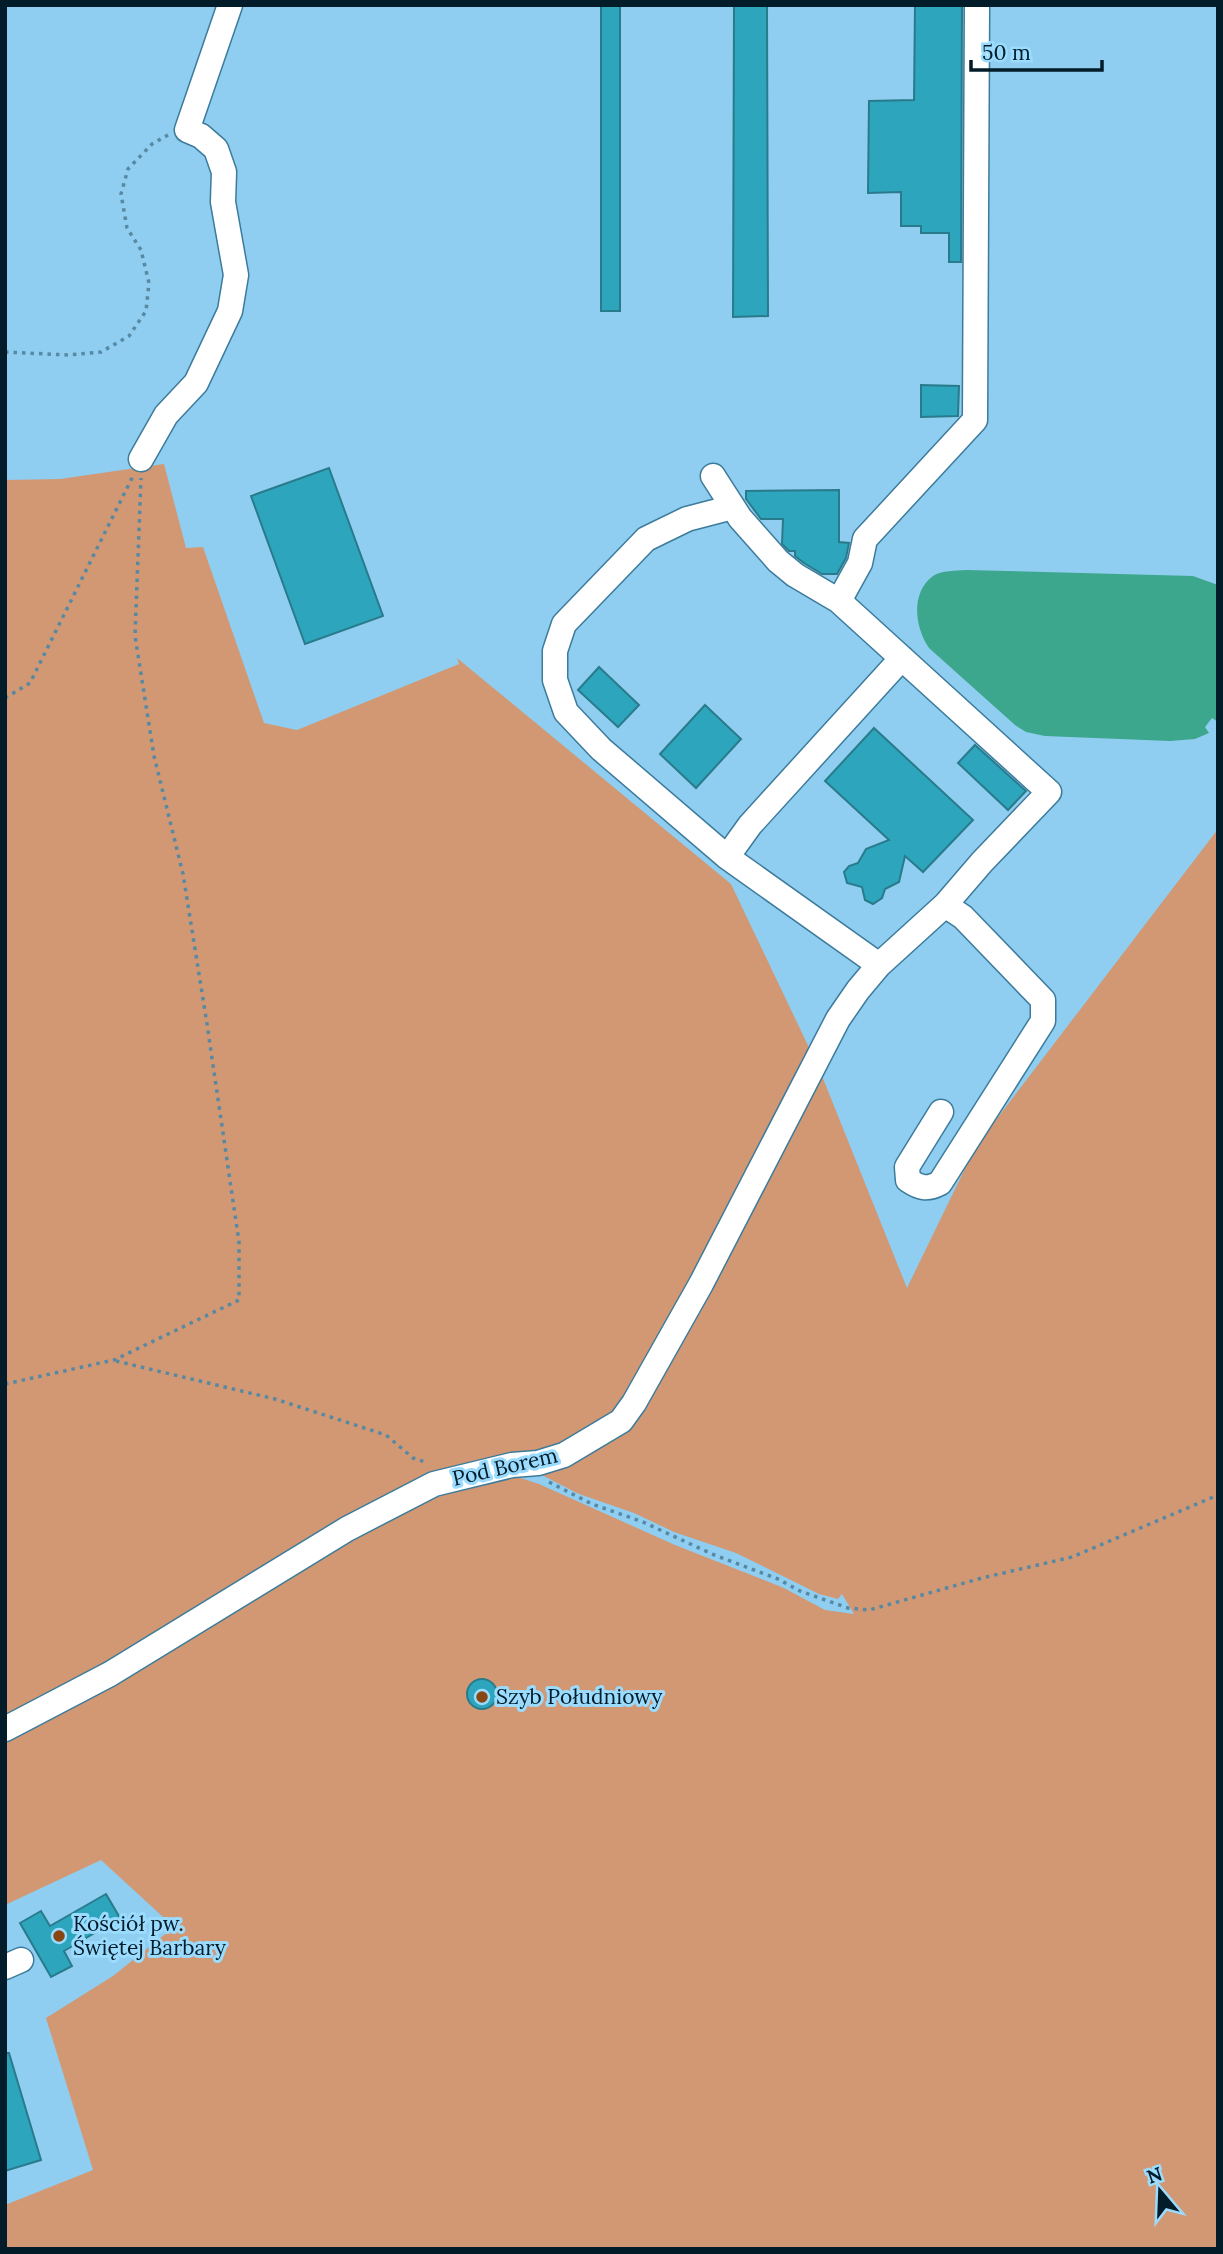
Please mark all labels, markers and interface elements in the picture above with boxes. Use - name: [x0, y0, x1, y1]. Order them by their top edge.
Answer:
- scale bar: [971, 28, 1102, 72]
- text: 50 m: [982, 39, 1031, 66]
- street label: Pod Borem: [450, 1441, 560, 1492]
- place label: Szyb Południowy: [496, 1683, 662, 1710]
- marker: Szyb Południowy: [474, 1689, 490, 1705]
- place label: Kościół pw. Świętej Barbary: [73, 1910, 226, 1961]
- marker: Kościół pw. Świętej Barbary: [51, 1928, 67, 1944]
- north arrow: [1125, 2156, 1195, 2226]
- text: N: [1144, 2161, 1166, 2189]

